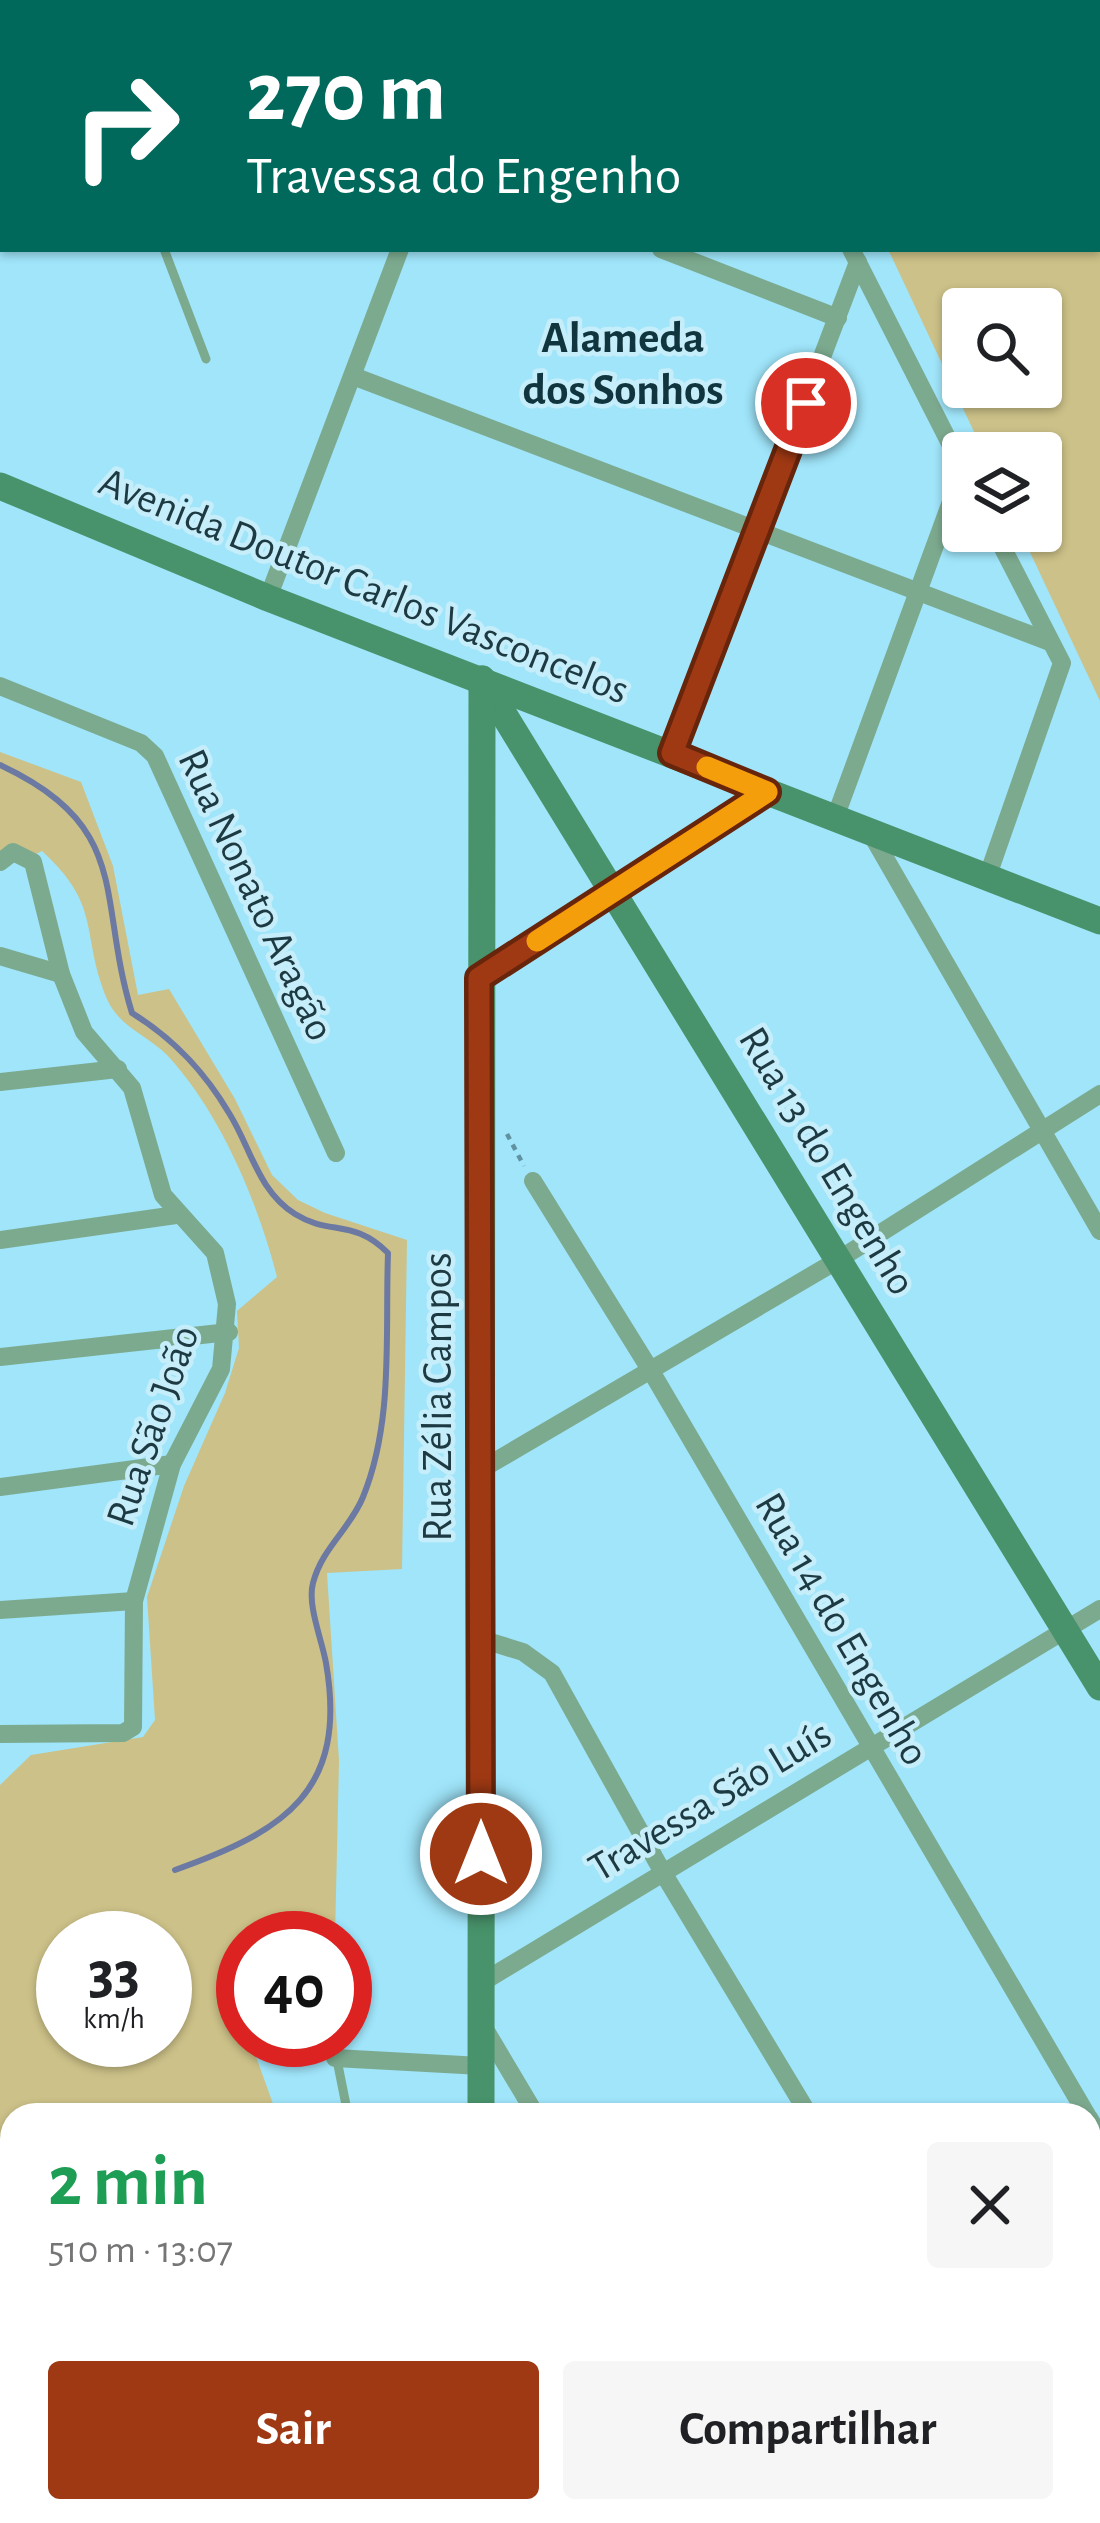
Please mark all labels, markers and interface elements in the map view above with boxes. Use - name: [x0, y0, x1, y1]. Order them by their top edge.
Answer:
- icon: right: [48, 48, 204, 204]
- text: 270 m: [246, 52, 446, 136]
- text: Travessa do Engenho: [246, 150, 681, 204]
- map controls: [942, 288, 1062, 552]
- button: search: [942, 288, 1062, 408]
- district label: Alameda dos Sonhos: [523, 316, 723, 413]
- pin: [755, 352, 857, 454]
- icon: arrive: [773, 370, 839, 436]
- button: layers: [942, 432, 1062, 552]
- street label: Avenida Doutor Carlos Vasconcelos: [93, 460, 635, 712]
- street label: Rua Nonato Aragão: [170, 743, 342, 1047]
- street label: Rua 13 do Engenho: [731, 1020, 923, 1302]
- street label: Rua Zélia Campos: [417, 1252, 459, 1542]
- street label: Rua São João: [99, 1320, 207, 1532]
- street label: Rua 14 do Engenho: [747, 1486, 937, 1772]
- street label: Travessa São Luís: [582, 1712, 838, 1890]
- position arrow: [418, 1791, 544, 1917]
- speed limit sign: 40: [216, 1911, 372, 2067]
- text: 33: [88, 1944, 140, 2004]
- text: km/h: [83, 2004, 145, 2034]
- button: close: [927, 2142, 1053, 2268]
- text: 2 min: [48, 2146, 208, 2218]
- text: 510 m · 13:07: [48, 2231, 233, 2270]
- button: Sair: [48, 2361, 539, 2499]
- button: Compartilhar: [563, 2361, 1053, 2499]

